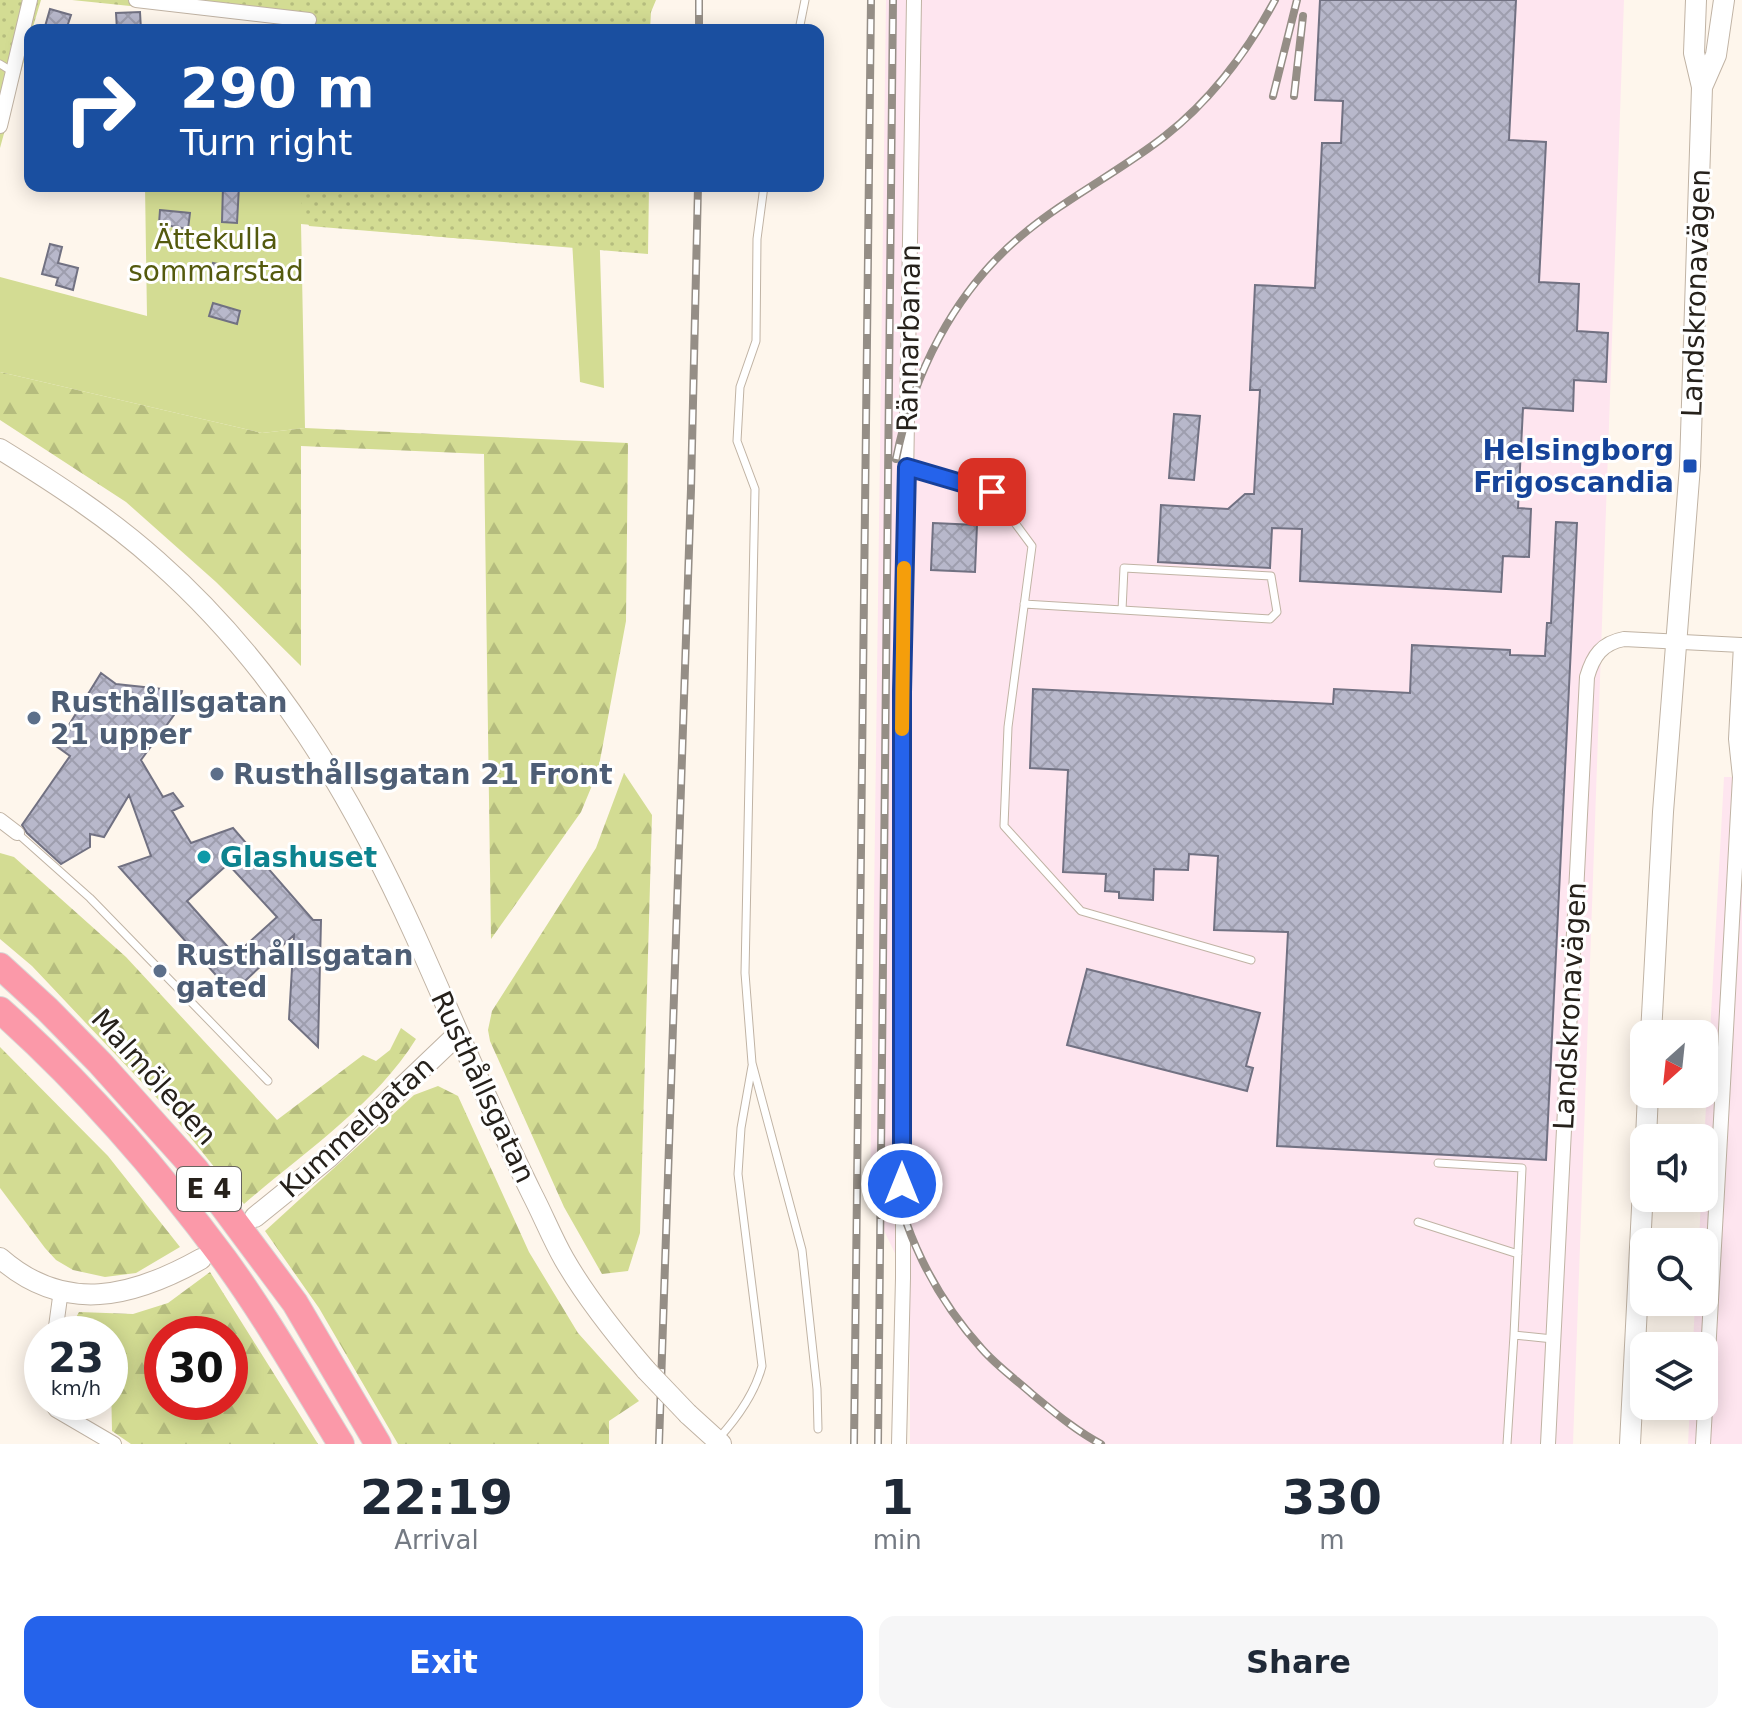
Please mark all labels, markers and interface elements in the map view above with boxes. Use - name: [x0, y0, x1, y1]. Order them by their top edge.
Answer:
- text: 290 m: [180, 55, 375, 120]
- icon: right: [48, 56, 152, 160]
- text: Turn right: [180, 122, 352, 163]
- street label: Landskronavägen: [1675, 168, 1717, 418]
- park label: Ättekulla sommarstad: [128, 223, 304, 288]
- street label: Rännarbanan: [891, 244, 927, 432]
- place label: Helsingborg Frigoscandia: [1473, 434, 1674, 499]
- marker: Helsingborg Frigoscandia: [1681, 457, 1699, 475]
- pin: [958, 458, 1026, 526]
- icon: arrive: [970, 470, 1014, 514]
- place label: Rusthållsgatan 21 upper: [50, 686, 287, 751]
- marker: Rusthållsgatan 21 upper: [25, 709, 43, 727]
- place label: Rusthållsgatan 21 Front: [233, 758, 613, 791]
- marker: Rusthållsgatan 21 Front: [208, 765, 226, 783]
- place label: Glashuset: [220, 841, 377, 874]
- marker: Glashuset: [195, 848, 213, 866]
- street label: Landskronavägen: [1547, 881, 1593, 1131]
- place label: Rusthållsgatan gated: [176, 939, 413, 1004]
- marker: Rusthållsgatan gated: [151, 962, 169, 980]
- street label: Rusthållsgatan: [424, 986, 542, 1188]
- street label: Malmöleden: [84, 1002, 224, 1152]
- north arrow: [1630, 1020, 1718, 1108]
- map controls: [1630, 1020, 1718, 1420]
- street label: Kummelgatan: [273, 1049, 441, 1205]
- button: sound: [1630, 1124, 1718, 1212]
- position arrow: [860, 1142, 944, 1226]
- road number: E 4: [177, 1167, 241, 1211]
- button: search: [1630, 1228, 1718, 1316]
- speed limit sign: 30: [144, 1316, 248, 1420]
- button: layers: [1630, 1332, 1718, 1420]
- text: 23: [48, 1335, 104, 1381]
- text: km/h: [51, 1376, 101, 1400]
- text: 22:19: [360, 1469, 513, 1525]
- text: 1: [881, 1469, 914, 1525]
- text: 330: [1282, 1469, 1382, 1525]
- text: Arrival: [394, 1525, 479, 1555]
- text: min: [873, 1525, 922, 1555]
- text: m: [1319, 1525, 1345, 1555]
- button: Exit: [24, 1616, 863, 1708]
- button: Share: [879, 1616, 1718, 1708]

